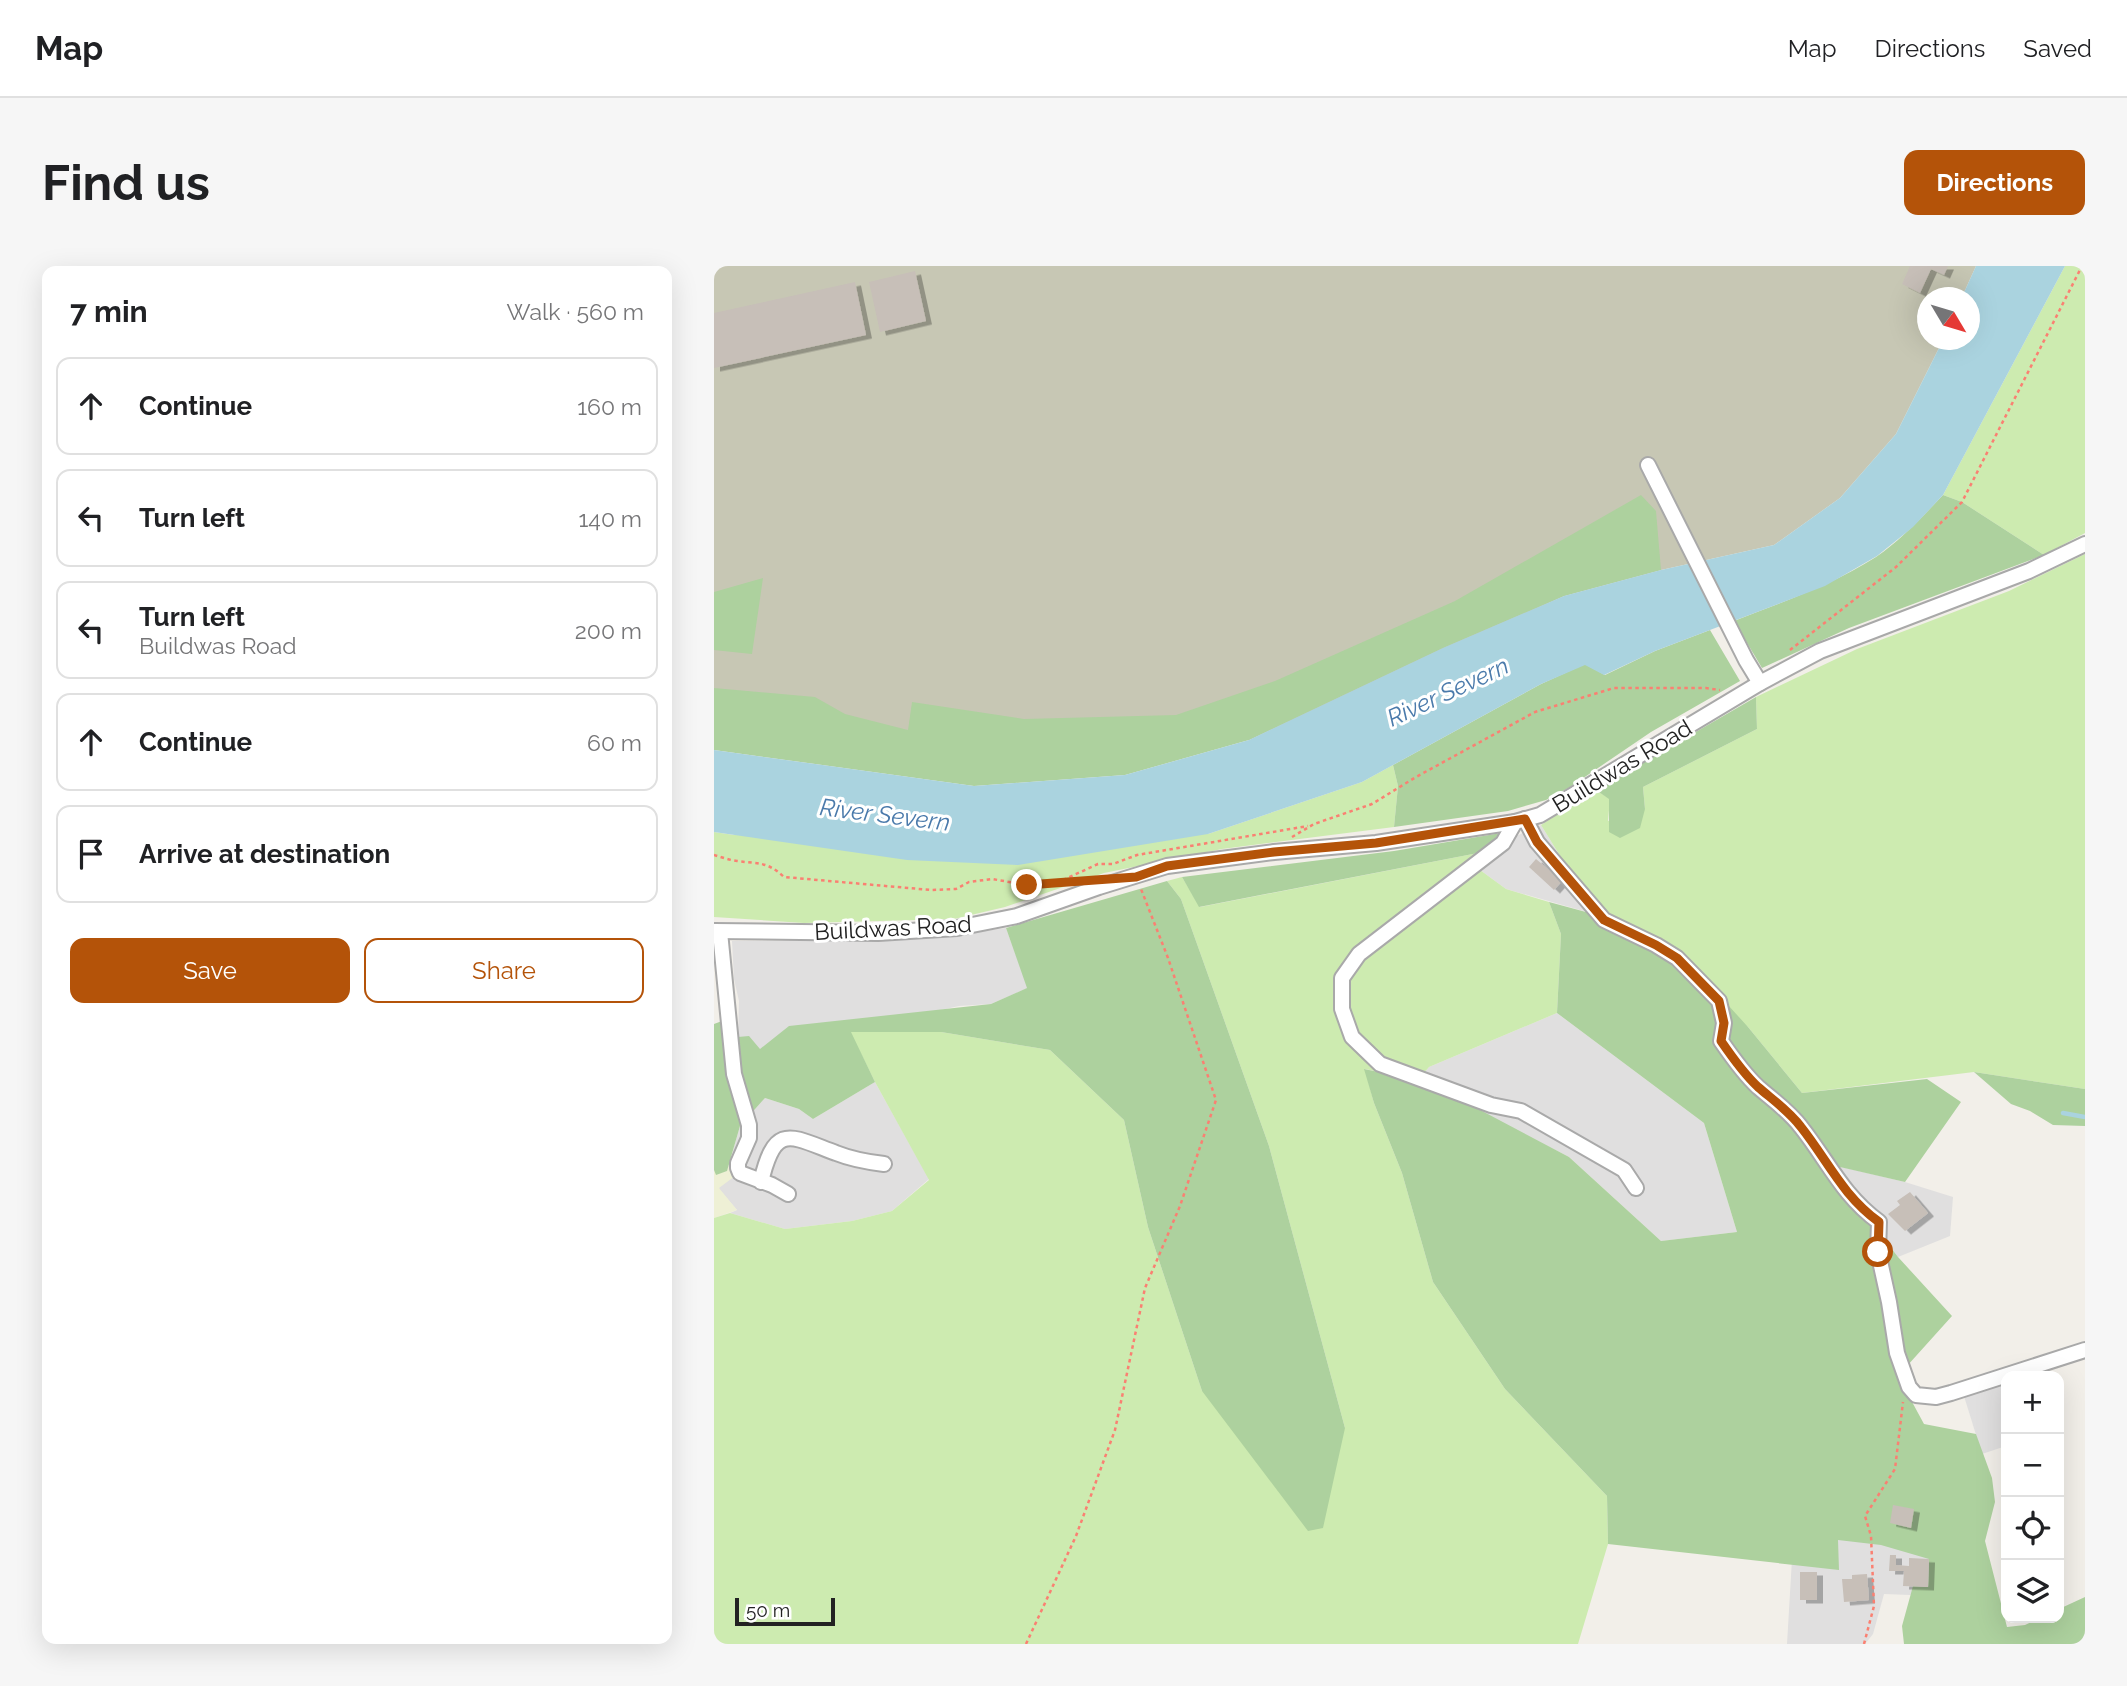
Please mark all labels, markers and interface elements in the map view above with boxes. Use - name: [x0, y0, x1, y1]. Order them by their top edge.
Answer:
- text: Map: [35, 29, 103, 68]
- text: Map: [1788, 34, 1837, 63]
- text: Directions: [1875, 34, 1985, 63]
- text: Saved: [2023, 34, 2092, 63]
- button: Directions: [1904, 150, 2085, 215]
- text: Find us: [42, 154, 210, 211]
- north arrow: [1917, 287, 1980, 350]
- text: 7 min: [70, 294, 148, 329]
- text: Walk · 560 m: [507, 298, 644, 325]
- icon: ahead: [72, 387, 110, 425]
- text: Continue: [139, 391, 252, 421]
- text: 160 m: [577, 393, 642, 420]
- icon: left: [72, 499, 110, 537]
- text: Turn left: [139, 503, 245, 533]
- text: 140 m: [579, 505, 642, 532]
- text: Turn left: [139, 602, 245, 632]
- icon: left: [72, 611, 110, 649]
- text: 200 m: [575, 617, 642, 644]
- text: Buildwas Road: [139, 632, 297, 659]
- water label: River Severn: [1382, 651, 1513, 732]
- street label: Buildwas Road: [1547, 713, 1696, 818]
- icon: ahead: [72, 723, 110, 761]
- text: Continue: [139, 727, 252, 757]
- text: 60 m: [587, 729, 642, 756]
- water label: River Severn: [818, 792, 952, 837]
- icon: arrive: [72, 835, 110, 873]
- text: Arrive at destination: [139, 839, 390, 869]
- route end: [1011, 869, 1042, 900]
- street label: Buildwas Road: [814, 910, 972, 945]
- button: Save: [70, 938, 350, 1003]
- button: Share: [364, 938, 644, 1003]
- route start: [1862, 1236, 1893, 1267]
- map controls: [2001, 1371, 2064, 1623]
- button: +: [2001, 1371, 2064, 1434]
- button: −: [2001, 1434, 2064, 1497]
- button: locate: [2001, 1497, 2064, 1560]
- button: layers: [2001, 1560, 2064, 1623]
- scale bar: [735, 1595, 835, 1627]
- text: 50 m: [746, 1599, 790, 1621]

